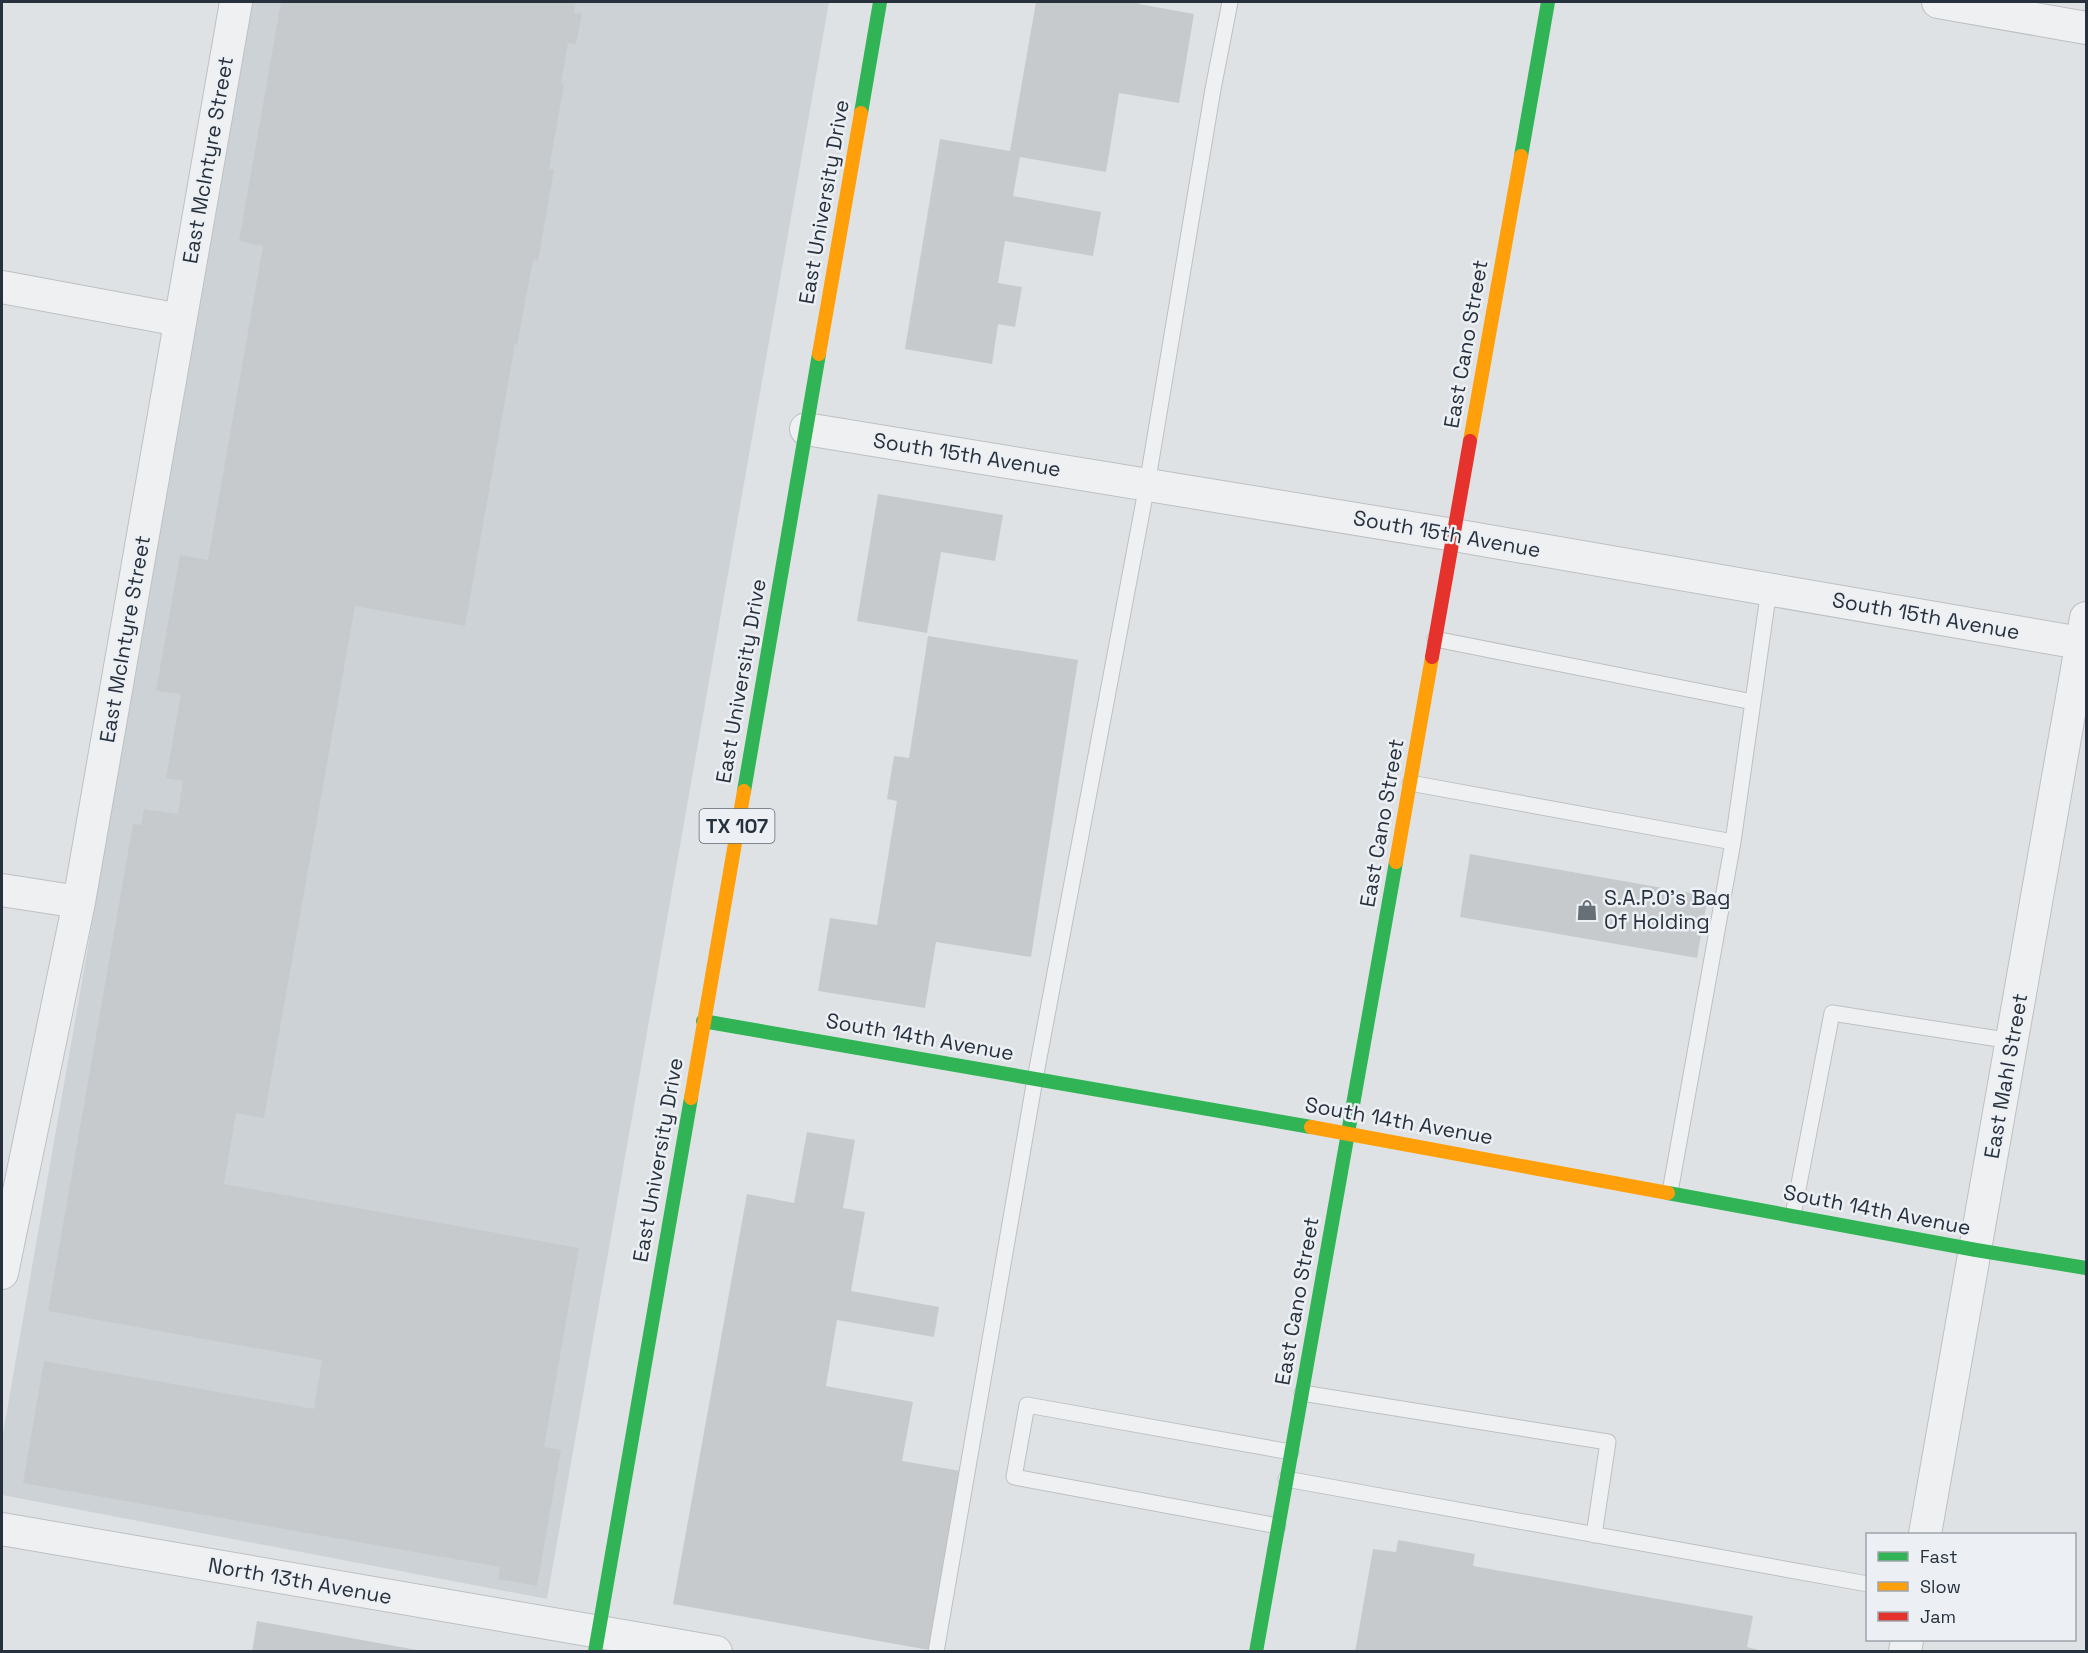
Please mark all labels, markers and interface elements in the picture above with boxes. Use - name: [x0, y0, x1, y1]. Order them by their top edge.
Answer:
- street label: East McIntyre Street: [176, 54, 239, 266]
- street label: East University Drive: [792, 98, 855, 306]
- street label: East Cano Street: [1437, 258, 1494, 430]
- street label: South 15th Avenue: [871, 426, 1063, 483]
- street label: South 15th Avenue: [1351, 504, 1543, 563]
- street label: East McIntyre Street: [93, 533, 156, 745]
- street label: East University Drive: [709, 577, 772, 785]
- street label: South 15th Avenue: [1830, 586, 2022, 645]
- street label: East Cano Street: [1353, 737, 1410, 909]
- road number: TX 107: [700, 809, 774, 843]
- place label: S.A.P.O's Bag Of Holding: [1604, 884, 1731, 935]
- shop icon: S.A.P.O's Bag Of Holding: [1575, 898, 1599, 922]
- street label: East Mahl Street: [1978, 991, 2033, 1161]
- street label: South 14th Avenue: [824, 1007, 1016, 1066]
- street label: East University Drive: [626, 1056, 689, 1264]
- street label: South 14th Avenue: [1303, 1091, 1495, 1150]
- street label: South 14th Avenue: [1781, 1178, 1973, 1241]
- street label: East Cano Street: [1268, 1215, 1325, 1387]
- legend: [1866, 1533, 2076, 1641]
- text: Fast: [1920, 1545, 1957, 1568]
- street label: North 13th Avenue: [206, 1551, 394, 1610]
- text: Slow: [1920, 1575, 1961, 1598]
- text: Jam: [1920, 1605, 1956, 1628]

